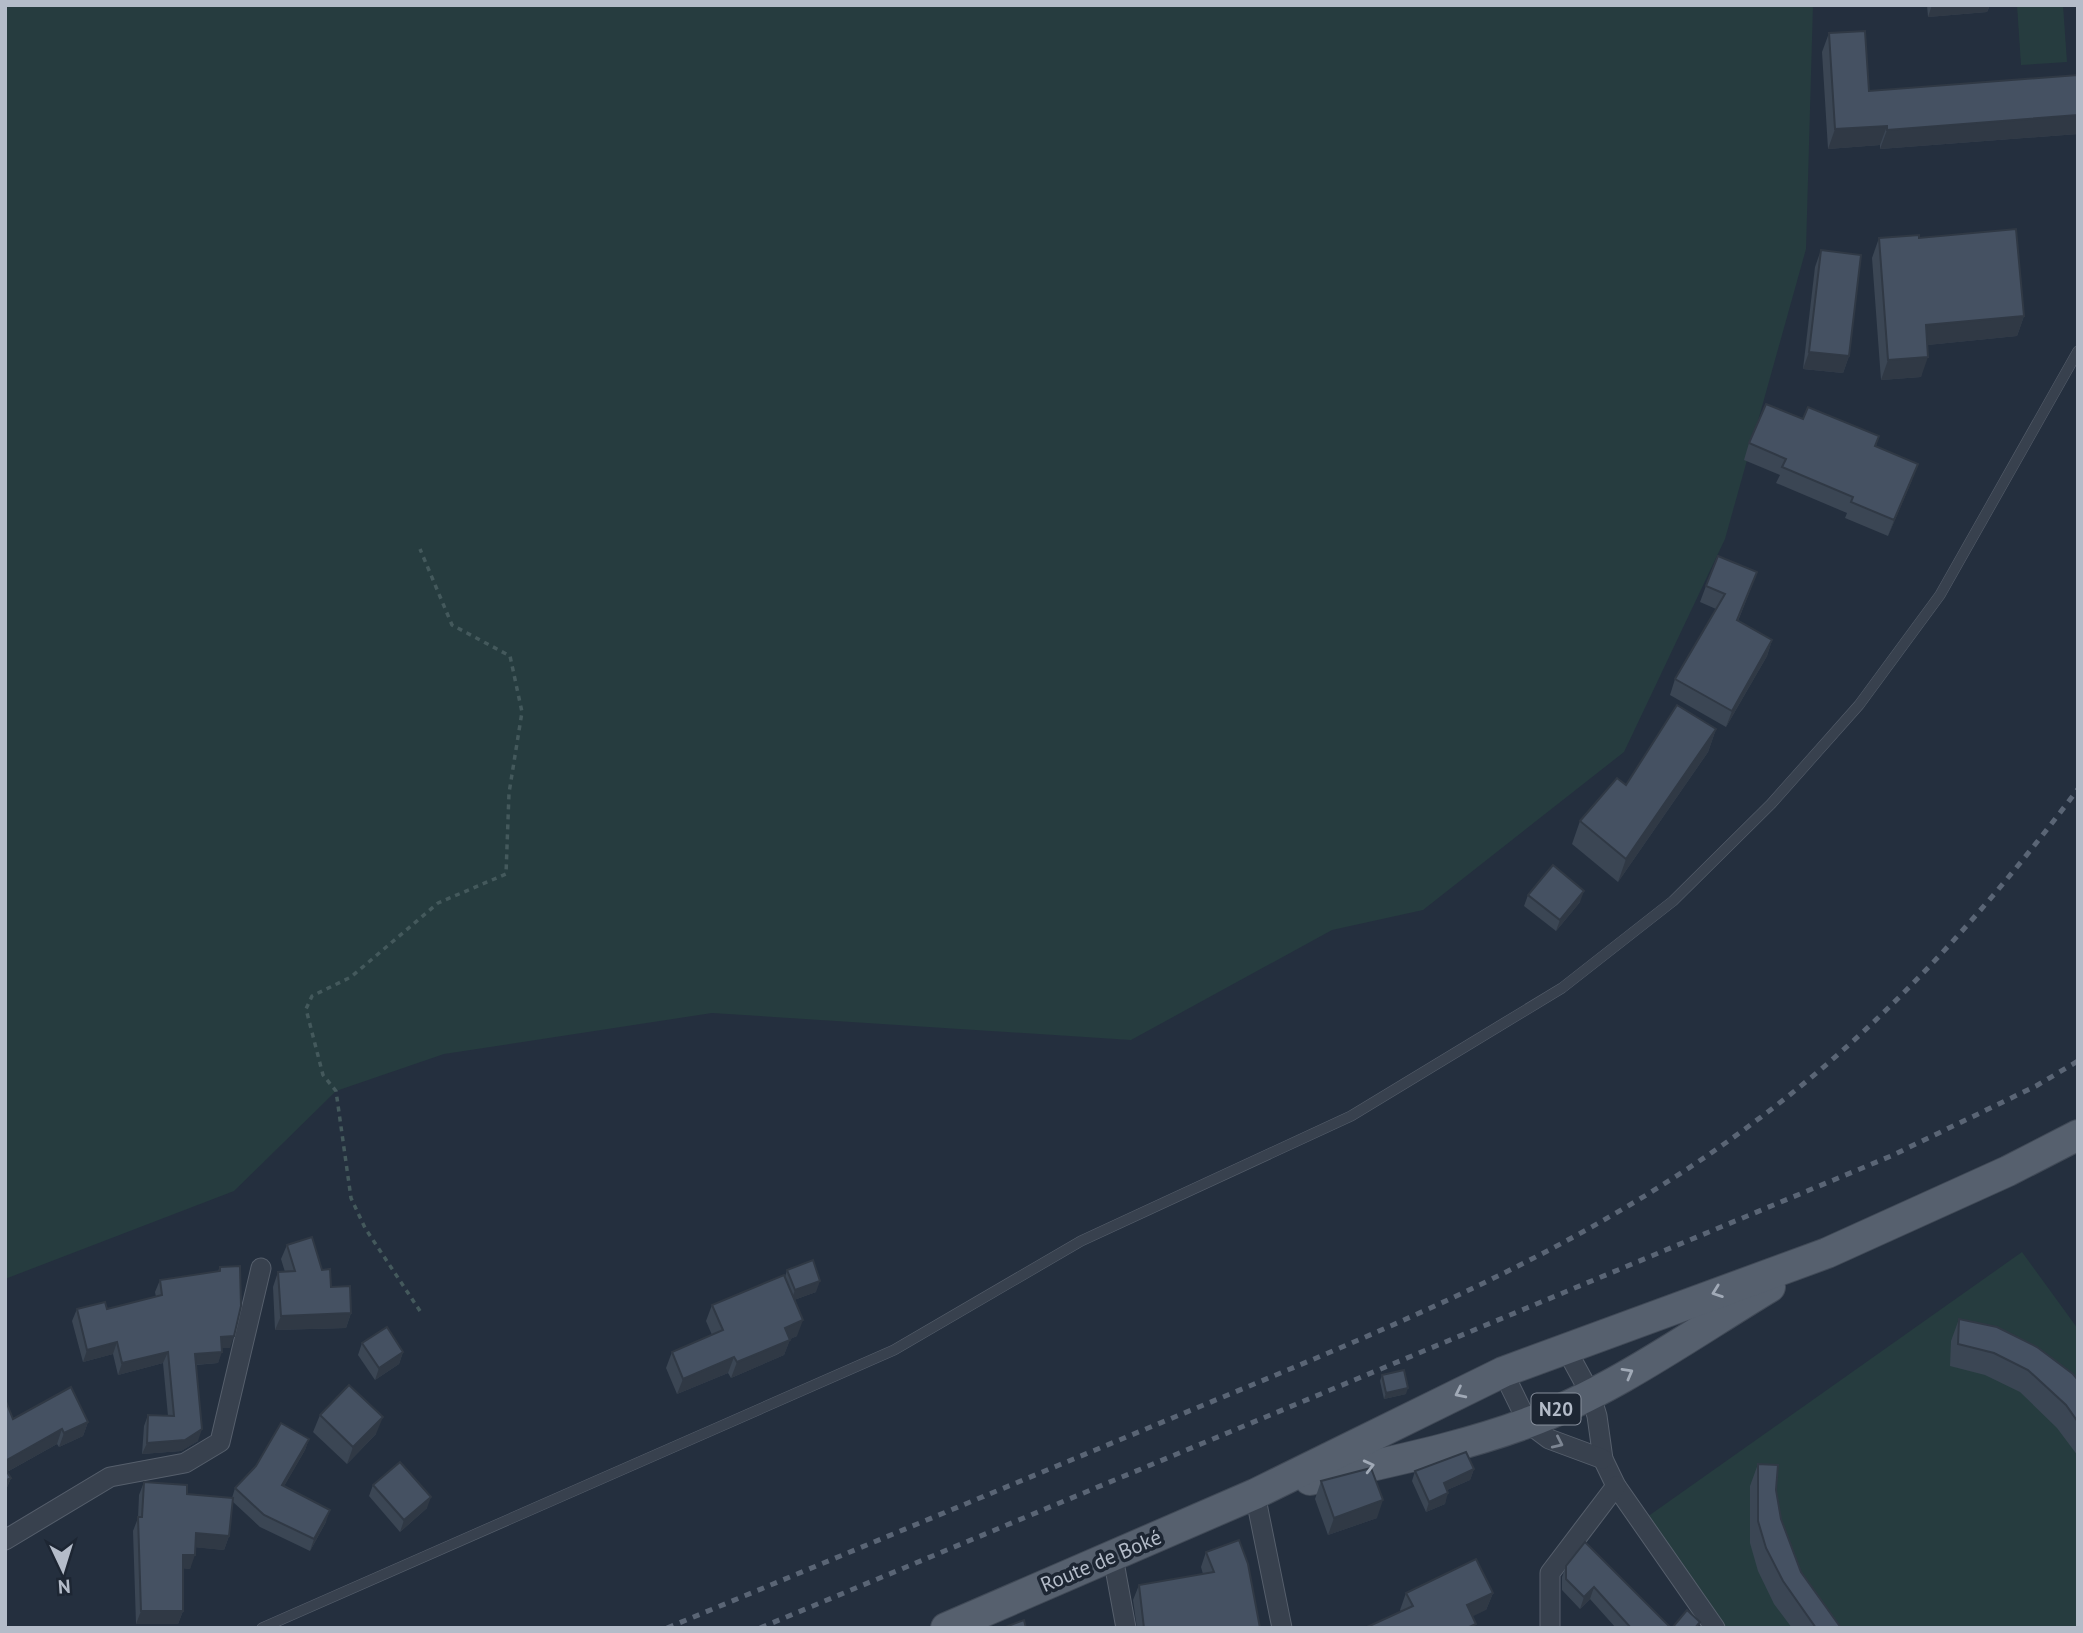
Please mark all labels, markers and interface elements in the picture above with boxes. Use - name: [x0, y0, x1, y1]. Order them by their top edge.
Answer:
- one-way arrow: [1711, 1284, 1723, 1298]
- one-way arrow: [1620, 1368, 1633, 1381]
- one-way arrow: [1455, 1385, 1467, 1399]
- road number: N20: [1532, 1394, 1580, 1424]
- one-way arrow: [1551, 1435, 1563, 1449]
- one-way arrow: [1363, 1460, 1375, 1474]
- street label: Route de Boké: [1036, 1523, 1165, 1598]
- north arrow: [28, 1535, 98, 1605]
- text: N: [57, 1575, 71, 1599]

